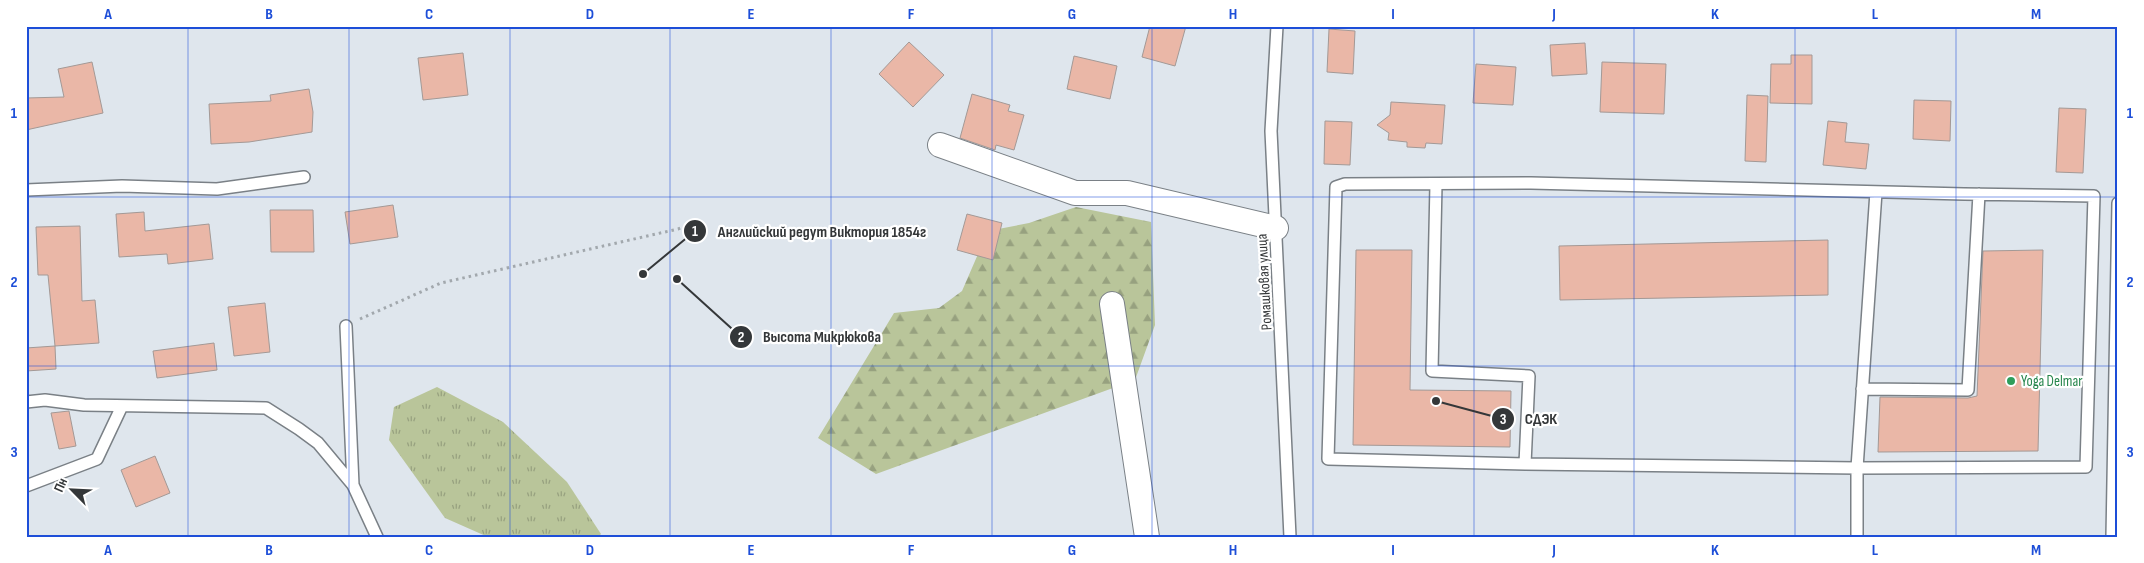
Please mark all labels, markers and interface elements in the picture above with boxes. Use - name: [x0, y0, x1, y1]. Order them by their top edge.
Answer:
- text: A: [103, 5, 112, 24]
- text: B: [265, 5, 273, 24]
- text: C: [425, 5, 433, 24]
- text: D: [586, 5, 594, 24]
- text: E: [748, 5, 755, 24]
- text: F: [908, 5, 915, 24]
- text: G: [1068, 5, 1076, 24]
- text: H: [1229, 5, 1237, 24]
- text: I: [1391, 5, 1395, 24]
- text: J: [1551, 5, 1556, 24]
- text: K: [1711, 5, 1719, 24]
- text: L: [1872, 5, 1879, 24]
- text: M: [2031, 5, 2041, 24]
- text: 1: [11, 104, 18, 123]
- text: 1: [2127, 104, 2134, 123]
- callout: Английский редут Виктория 1854г: [683, 215, 936, 246]
- text: 1: [692, 222, 698, 241]
- text: Английский редут Виктория 1854г: [717, 223, 926, 242]
- street label: Ромашковая улица: [1252, 233, 1277, 331]
- text: 2: [10, 273, 18, 292]
- text: 2: [2126, 273, 2134, 292]
- callout: Высота Микрюкова: [728, 321, 891, 352]
- text: 2: [738, 328, 744, 347]
- text: Высота Микрюкова: [763, 328, 881, 347]
- place label: Yoga Delmar: [2021, 372, 2083, 391]
- marker: Yoga Delmar: [2005, 375, 2017, 387]
- callout: СДЭК: [1490, 403, 1568, 434]
- text: 3: [1500, 410, 1507, 429]
- text: СДЭК: [1525, 410, 1557, 429]
- text: 3: [10, 443, 18, 462]
- text: 3: [2126, 443, 2134, 462]
- north arrow: [48, 466, 98, 516]
- text: Пн: [50, 475, 71, 495]
- text: A: [103, 541, 112, 560]
- text: B: [265, 541, 273, 560]
- text: C: [425, 541, 433, 560]
- text: D: [586, 541, 594, 560]
- text: E: [748, 541, 755, 560]
- text: F: [908, 541, 915, 560]
- text: G: [1068, 541, 1076, 560]
- text: H: [1229, 541, 1237, 560]
- text: I: [1391, 541, 1395, 560]
- text: J: [1551, 541, 1556, 560]
- text: K: [1711, 541, 1719, 560]
- text: L: [1872, 541, 1879, 560]
- text: M: [2031, 541, 2041, 560]

